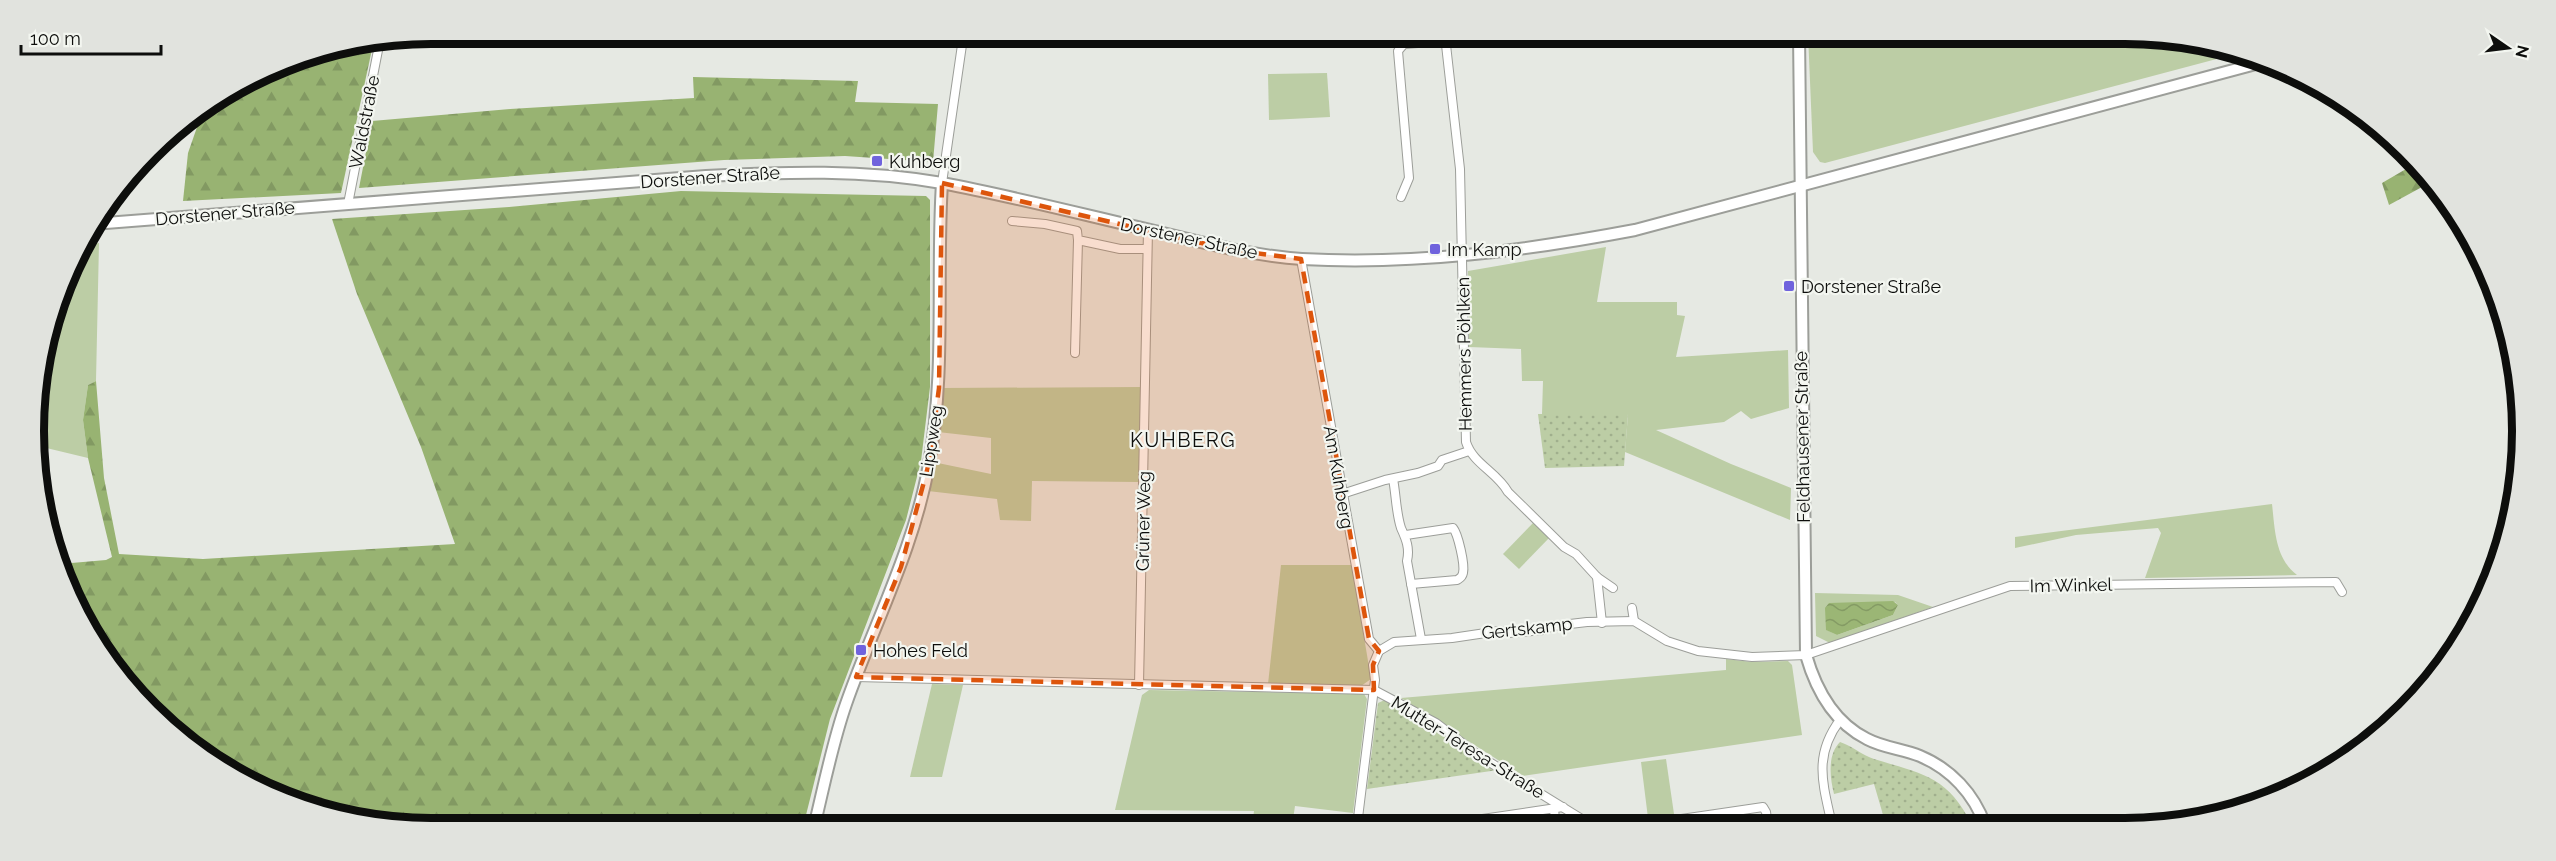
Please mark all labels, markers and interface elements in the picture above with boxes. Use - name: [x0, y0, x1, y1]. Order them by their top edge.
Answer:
- scale bar: [21, 18, 160, 56]
- north arrow: [2478, 18, 2538, 78]
- text: 100 m: [30, 28, 81, 49]
- text: N: [2511, 43, 2533, 60]
- street label: Waldstraße: [345, 73, 383, 171]
- place label: Kuhberg: [889, 151, 960, 172]
- marker: Kuhberg: [870, 154, 884, 168]
- street label: Dorstener Straße: [639, 162, 781, 192]
- street label: Dorstener Straße: [154, 196, 296, 230]
- street label: Dorstener Straße: [1118, 213, 1260, 263]
- place label: Im Kamp: [1447, 239, 1522, 260]
- marker: Im Kamp: [1428, 242, 1442, 256]
- place label: Dorstener Straße: [1801, 276, 1941, 297]
- street label: Hemmers Pöhlken: [1452, 277, 1476, 431]
- marker: Dorstener Straße: [1782, 279, 1796, 293]
- street label: Feldhausener Straße: [1790, 350, 1814, 523]
- street label: Lippweg: [915, 404, 947, 478]
- street label: Am Kuhberg: [1320, 424, 1358, 530]
- district label: KUHBERG: [1130, 428, 1236, 452]
- street label: Grüner Weg: [1132, 471, 1154, 571]
- street label: Im Winkel: [2029, 574, 2113, 596]
- street label: Gertskamp: [1480, 613, 1574, 643]
- place label: Hohes Feld: [873, 640, 968, 661]
- marker: Hohes Feld: [854, 643, 868, 657]
- street label: Mutter-Teresa-Straße: [1388, 691, 1549, 803]

